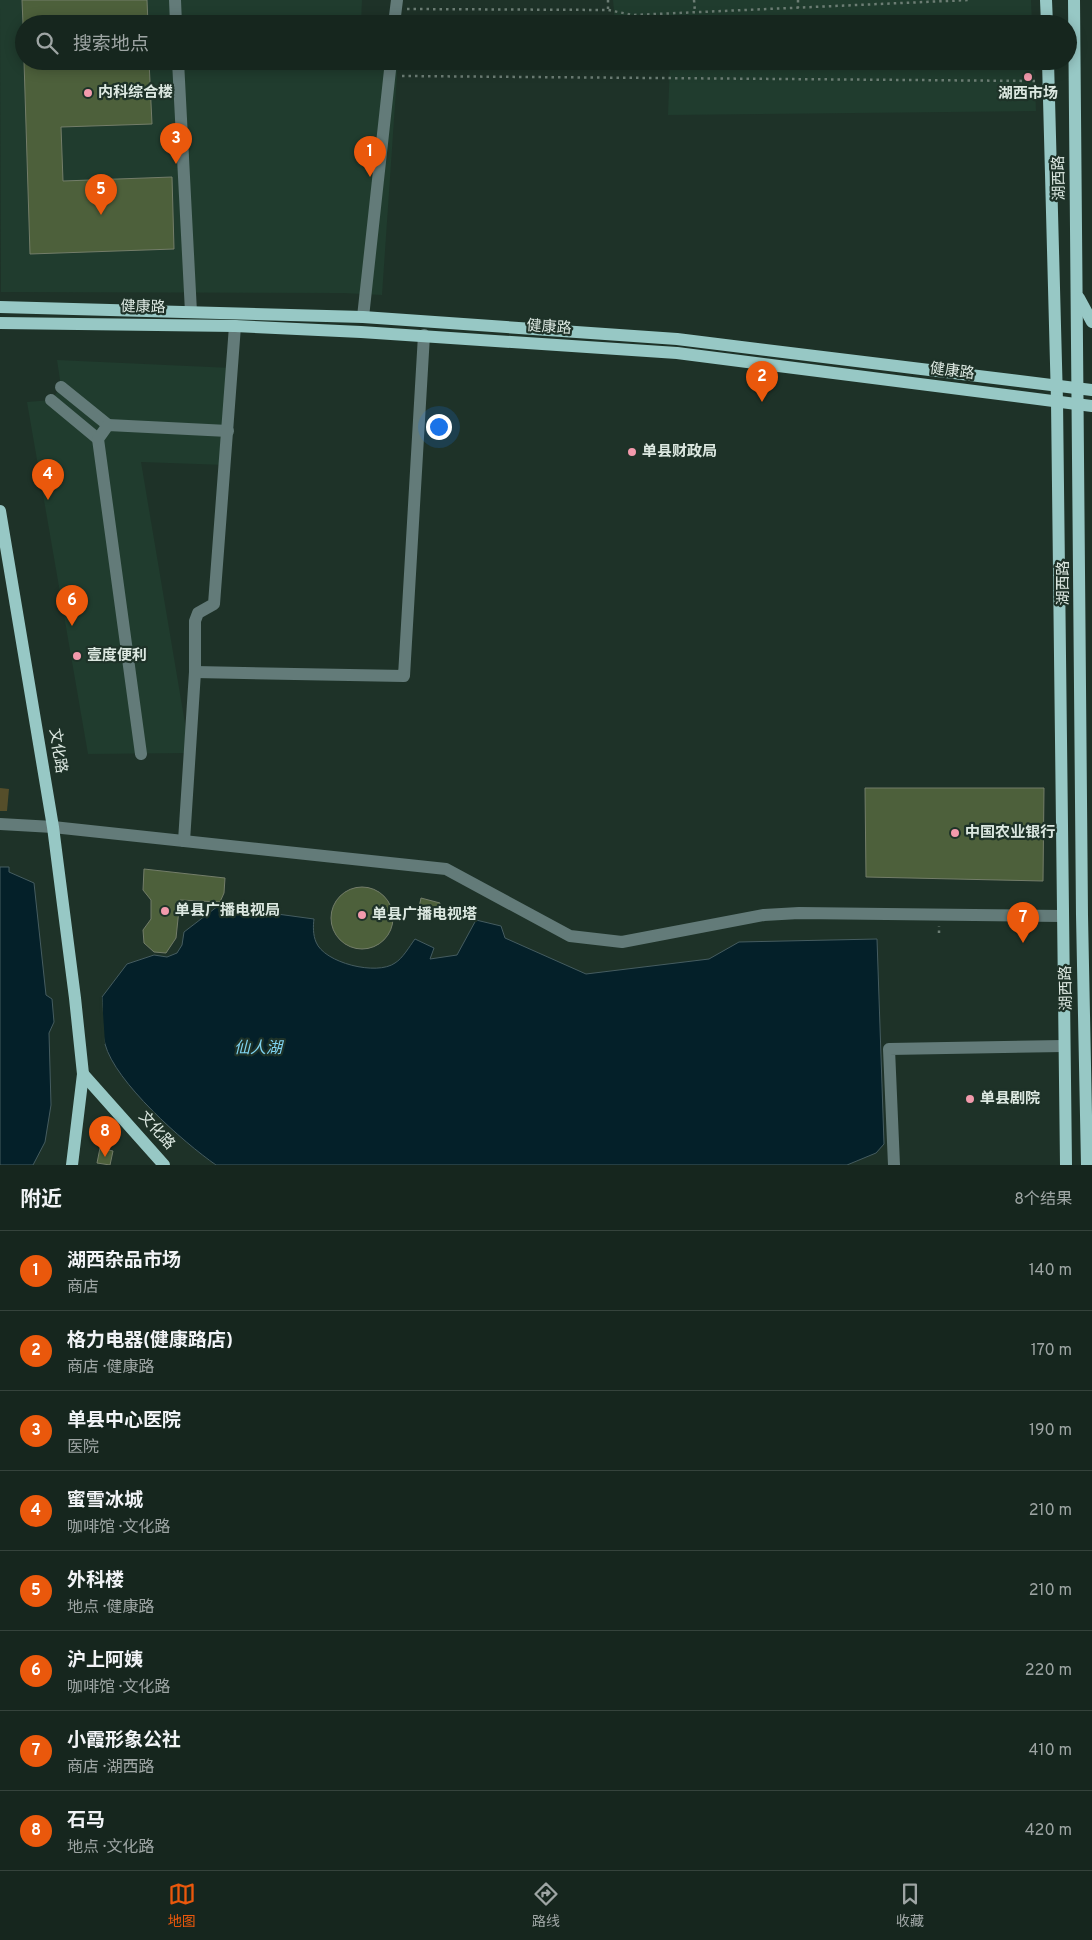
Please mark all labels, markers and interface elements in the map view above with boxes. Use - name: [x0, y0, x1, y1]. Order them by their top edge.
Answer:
- search box: [15, 15, 1077, 70]
- icon: search: [33, 29, 61, 57]
- text: 搜索地点: [73, 33, 149, 57]
- marker: 湖西市场: [1022, 71, 1034, 83]
- place label: 内科综合楼: [98, 84, 173, 103]
- place label: 湖西市场: [998, 85, 1058, 104]
- marker: 内科综合楼: [82, 87, 94, 99]
- pin: 3: [160, 123, 192, 164]
- pin: 1: [354, 136, 386, 177]
- street label: 湖西路: [1050, 155, 1070, 201]
- pin: 5: [85, 174, 117, 215]
- street label: 健康路: [120, 298, 166, 318]
- street label: 健康路: [526, 317, 572, 339]
- street label: 健康路: [929, 360, 975, 384]
- pin: 2: [746, 361, 778, 402]
- your location: [426, 414, 452, 440]
- place label: 单县财政局: [642, 443, 717, 462]
- marker: 单县财政局: [626, 446, 638, 458]
- pin: 4: [32, 459, 64, 500]
- street label: 湖西路: [1055, 560, 1074, 606]
- pin: 6: [56, 585, 88, 626]
- place label: 壹度便利: [87, 646, 147, 666]
- marker: 壹度便利: [71, 650, 83, 662]
- street label: 文化路: [44, 727, 71, 775]
- place label: 中国农业银行: [965, 824, 1055, 843]
- marker: 中国农业银行: [949, 827, 961, 839]
- place label: 单县广播电视局: [175, 902, 280, 921]
- pin: 7: [1007, 902, 1039, 943]
- marker: 单县广播电视局: [159, 905, 171, 917]
- place label: 单县广播电视塔: [372, 906, 477, 925]
- marker: 单县广播电视塔: [356, 909, 368, 921]
- street label: 湖西路: [1057, 965, 1077, 1011]
- water label: 仙人湖: [234, 1039, 285, 1059]
- place label: 单县剧院: [980, 1090, 1040, 1109]
- marker: 单县剧院: [964, 1093, 976, 1105]
- street label: 文化路: [134, 1107, 179, 1154]
- pin: 8: [89, 1116, 121, 1157]
- text: 附近: [20, 1187, 62, 1214]
- text: 8个结果: [1014, 1190, 1072, 1210]
- text: 湖西杂品市场: [67, 1249, 181, 1273]
- text: 1: [33, 1261, 39, 1281]
- text: 140 m: [1029, 1261, 1072, 1281]
- text: 商店: [67, 1278, 99, 1298]
- text: 格力电器(健康路店): [67, 1329, 233, 1353]
- text: 2: [31, 1341, 41, 1361]
- text: 170 m: [1031, 1341, 1072, 1361]
- text: 商店 · 健康路: [67, 1358, 155, 1378]
- text: 单县中心医院: [67, 1409, 181, 1433]
- text: 3: [31, 1421, 41, 1441]
- text: 190 m: [1029, 1421, 1072, 1441]
- text: 医院: [67, 1438, 99, 1458]
- text: 蜜雪冰城: [67, 1489, 143, 1513]
- text: 4: [31, 1501, 41, 1521]
- text: 210 m: [1029, 1501, 1072, 1521]
- text: 咖啡馆 · 文化路: [67, 1518, 171, 1538]
- text: 外科楼: [67, 1569, 124, 1593]
- text: 5: [31, 1581, 41, 1601]
- text: 210 m: [1029, 1581, 1072, 1601]
- text: 地点 · 健康路: [67, 1598, 155, 1618]
- text: 沪上阿姨: [67, 1649, 143, 1673]
- text: 6: [31, 1661, 41, 1681]
- text: 220 m: [1025, 1661, 1072, 1681]
- text: 咖啡馆 · 文化路: [67, 1678, 171, 1698]
- text: 小霞形象公社: [67, 1729, 181, 1753]
- text: 7: [32, 1741, 40, 1761]
- text: 410 m: [1029, 1741, 1072, 1761]
- text: 商店 · 湖西路: [67, 1758, 155, 1778]
- text: 石马: [67, 1809, 105, 1833]
- text: 8: [31, 1821, 41, 1841]
- text: 420 m: [1025, 1821, 1072, 1841]
- text: 地点 · 文化路: [67, 1838, 155, 1858]
- tab: 地图: [168, 1880, 196, 1931]
- tab: 路线: [532, 1880, 560, 1931]
- tab: 收藏: [896, 1880, 924, 1931]

